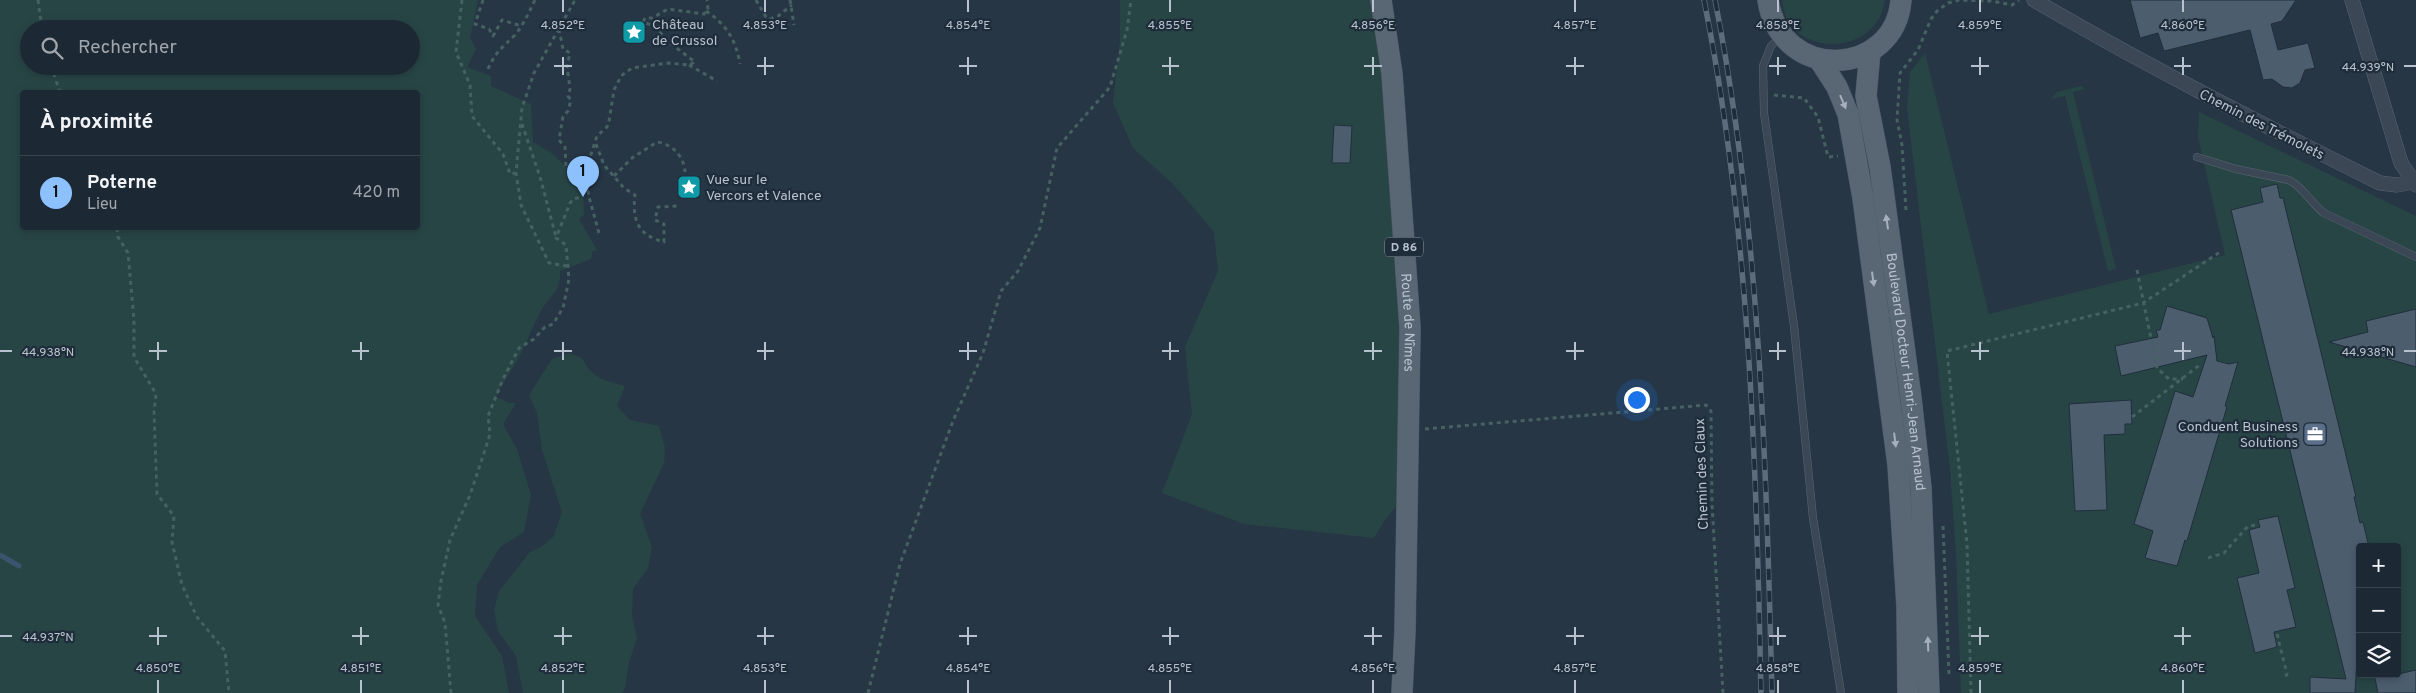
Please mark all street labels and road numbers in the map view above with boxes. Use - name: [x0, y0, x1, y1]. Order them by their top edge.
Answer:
- street label: Chemin des Trémolets: [2196, 86, 2327, 164]
- road number: D 86: [1385, 238, 1423, 256]
- street label: Boulevard Docteur Henri-Jean Arnaud: [1882, 252, 1928, 492]
- street label: Route de Nîmes: [1396, 273, 1417, 372]
- street label: Chemin des Claux: [1692, 418, 1713, 530]

